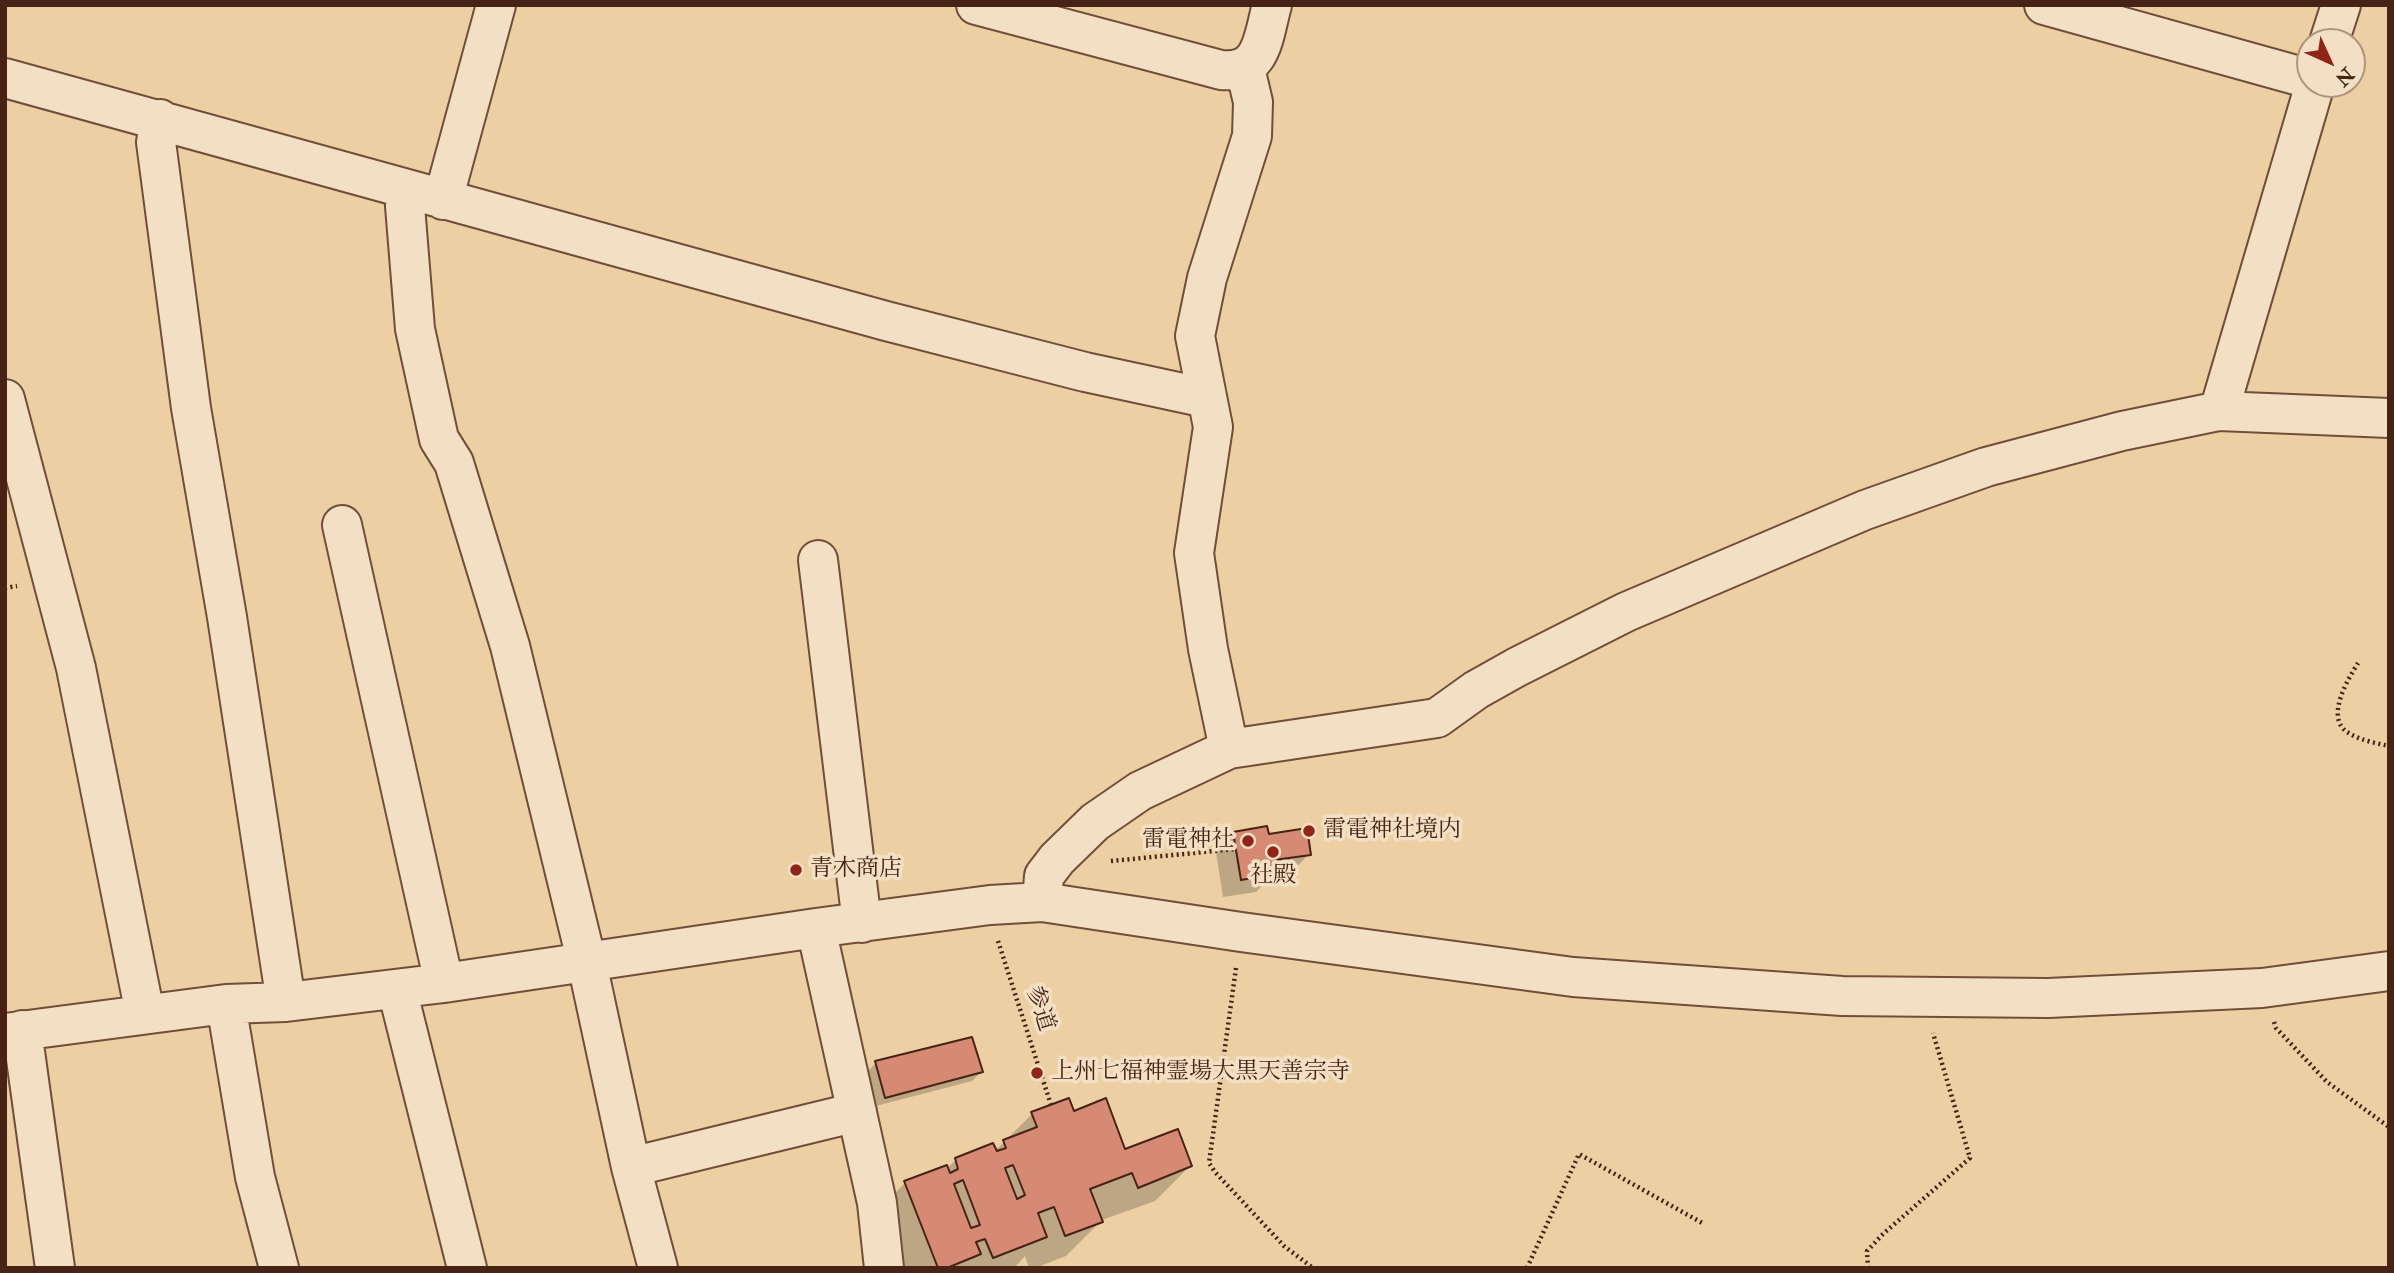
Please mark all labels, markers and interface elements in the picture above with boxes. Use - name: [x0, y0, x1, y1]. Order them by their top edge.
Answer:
- north arrow: [2296, 28, 2366, 98]
- text: N: [2330, 62, 2359, 91]
- place label: 雷電神社境内: [1323, 817, 1461, 845]
- marker: 雷電神社境内: [1301, 823, 1317, 839]
- place label: 雷電神社: [1142, 827, 1234, 855]
- marker: 雷電神社: [1240, 833, 1256, 849]
- marker: 社殿: [1265, 844, 1281, 860]
- place label: 青木商店: [810, 856, 902, 884]
- marker: 青木商店: [788, 862, 804, 878]
- place label: 社殿: [1250, 863, 1296, 891]
- street label: 参道: [1019, 983, 1059, 1035]
- place label: 上州七福神霊場大黒天善宗寺: [1051, 1059, 1350, 1087]
- marker: 上州七福神霊場大黒天善宗寺: [1029, 1065, 1045, 1081]

